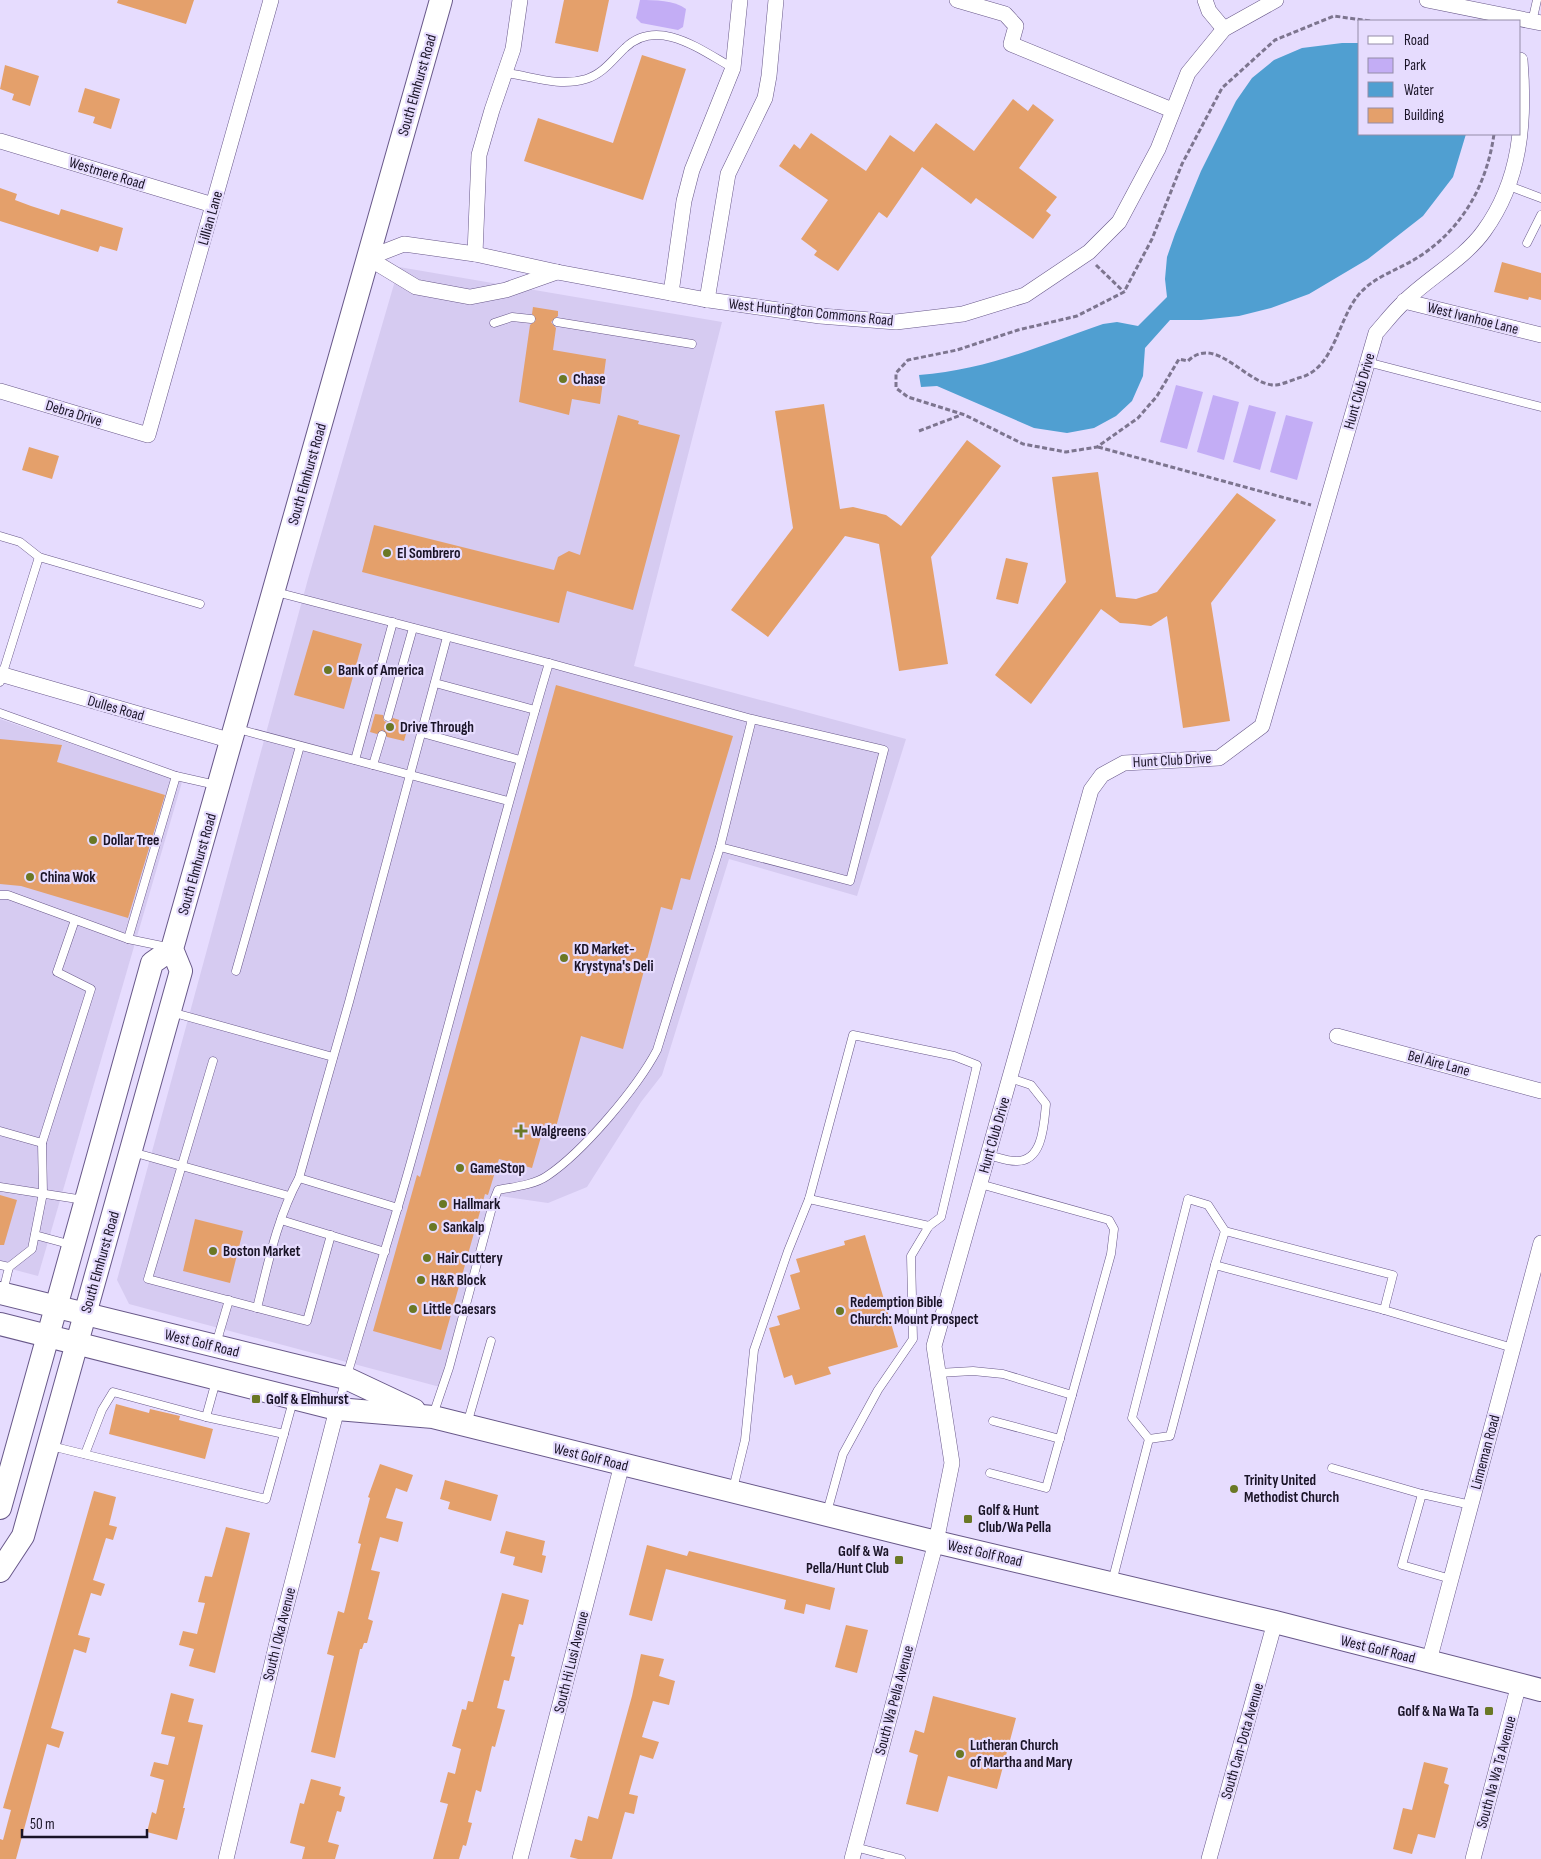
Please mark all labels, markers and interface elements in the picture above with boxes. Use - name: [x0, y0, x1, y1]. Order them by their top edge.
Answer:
- legend: [1358, 20, 1521, 135]
- text: Road: [1404, 31, 1429, 50]
- street label: South Elmhurst Road: [394, 32, 441, 138]
- text: Park: [1404, 56, 1426, 75]
- text: Water: [1404, 81, 1435, 100]
- text: Building: [1404, 106, 1444, 125]
- street label: Westmere Road: [66, 153, 147, 194]
- street label: Lillian Lane: [194, 189, 227, 247]
- street label: West Huntington Commons Road: [728, 294, 894, 331]
- street label: West Ivanhoe Lane: [1425, 298, 1521, 339]
- street label: Hunt Club Drive: [1340, 351, 1379, 431]
- place label: Chase: [573, 370, 606, 389]
- marker: Chase: [557, 373, 569, 385]
- street label: Debra Drive: [43, 396, 104, 431]
- street label: South Elmhurst Road: [284, 421, 331, 527]
- place label: El Sombrero: [397, 544, 461, 563]
- marker: El Sombrero: [381, 547, 393, 559]
- place label: Bank of America: [338, 661, 424, 680]
- marker: Bank of America: [322, 664, 334, 676]
- street label: Dulles Road: [85, 691, 146, 726]
- place label: Drive Through: [400, 718, 474, 737]
- marker: Drive Through: [384, 721, 396, 733]
- street label: Hunt Club Drive: [1132, 749, 1212, 772]
- street label: South Elmhurst Road: [174, 811, 221, 917]
- place label: Dollar Tree: [103, 831, 159, 850]
- marker: Dollar Tree: [87, 834, 99, 846]
- place label: China Wok: [40, 868, 96, 887]
- marker: China Wok: [24, 871, 36, 883]
- place label: KD Market- Krystyna's Deli: [574, 940, 653, 976]
- marker: KD Market- Krystyna's Deli: [558, 952, 570, 964]
- street label: Bel Aire Lane: [1406, 1046, 1472, 1081]
- street label: Hunt Club Drive: [975, 1095, 1014, 1175]
- place label: Walgreens: [531, 1122, 586, 1141]
- marker: Walgreens: [515, 1125, 527, 1137]
- place label: GameStop: [470, 1159, 525, 1178]
- marker: GameStop: [454, 1162, 466, 1174]
- place label: Hallmark: [453, 1195, 501, 1214]
- marker: Hallmark: [437, 1198, 449, 1210]
- street label: South Elmhurst Road: [77, 1209, 124, 1315]
- place label: Sankalp: [443, 1218, 485, 1237]
- marker: Sankalp: [427, 1221, 439, 1233]
- place label: Boston Market: [223, 1242, 301, 1261]
- marker: Boston Market: [207, 1245, 219, 1257]
- place label: Hair Cuttery: [437, 1249, 503, 1268]
- marker: Hair Cuttery: [421, 1252, 433, 1264]
- place label: H&R Block: [431, 1271, 487, 1290]
- marker: H&R Block: [415, 1274, 427, 1286]
- place label: Redemption Bible Church: Mount Prospect: [850, 1293, 978, 1329]
- place label: Little Caesars: [423, 1300, 496, 1319]
- marker: Little Caesars: [407, 1303, 419, 1315]
- marker: Redemption Bible Church: Mount Prospect: [834, 1305, 846, 1317]
- street label: West Golf Road: [163, 1325, 241, 1362]
- place label: Golf & Elmhurst: [266, 1390, 349, 1409]
- marker: Golf & Elmhurst: [250, 1393, 262, 1405]
- street label: Linneman Road: [1466, 1413, 1505, 1491]
- street label: West Golf Road: [552, 1439, 630, 1476]
- place label: Trinity United Methodist Church: [1244, 1471, 1339, 1507]
- marker: Trinity United Methodist Church: [1228, 1483, 1240, 1495]
- place label: Golf & Hunt Club/Wa Pella: [978, 1501, 1051, 1537]
- marker: Golf & Hunt Club/Wa Pella: [962, 1513, 974, 1525]
- street label: West Golf Road: [946, 1536, 1024, 1571]
- place label: Golf & Wa Pella/Hunt Club: [806, 1542, 889, 1578]
- marker: Golf & Wa Pella/Hunt Club: [893, 1554, 905, 1566]
- street label: South I Oka Avenue: [259, 1585, 300, 1683]
- street label: South Hi Lusi Avenue: [550, 1609, 593, 1715]
- street label: West Golf Road: [1339, 1631, 1417, 1668]
- street label: South Wa Pella Avenue: [871, 1643, 918, 1757]
- street label: South Can-Dota Avenue: [1217, 1681, 1268, 1801]
- place label: Golf & Na Wa Ta: [1397, 1702, 1479, 1721]
- marker: Golf & Na Wa Ta: [1483, 1705, 1495, 1717]
- street label: South Na Wa Ta Avenue: [1472, 1714, 1521, 1830]
- place label: Lutheran Church of Martha and Mary: [970, 1736, 1073, 1772]
- marker: Lutheran Church of Martha and Mary: [954, 1748, 966, 1760]
- scale bar: [22, 1806, 148, 1838]
- text: 50 m: [30, 1815, 55, 1834]

